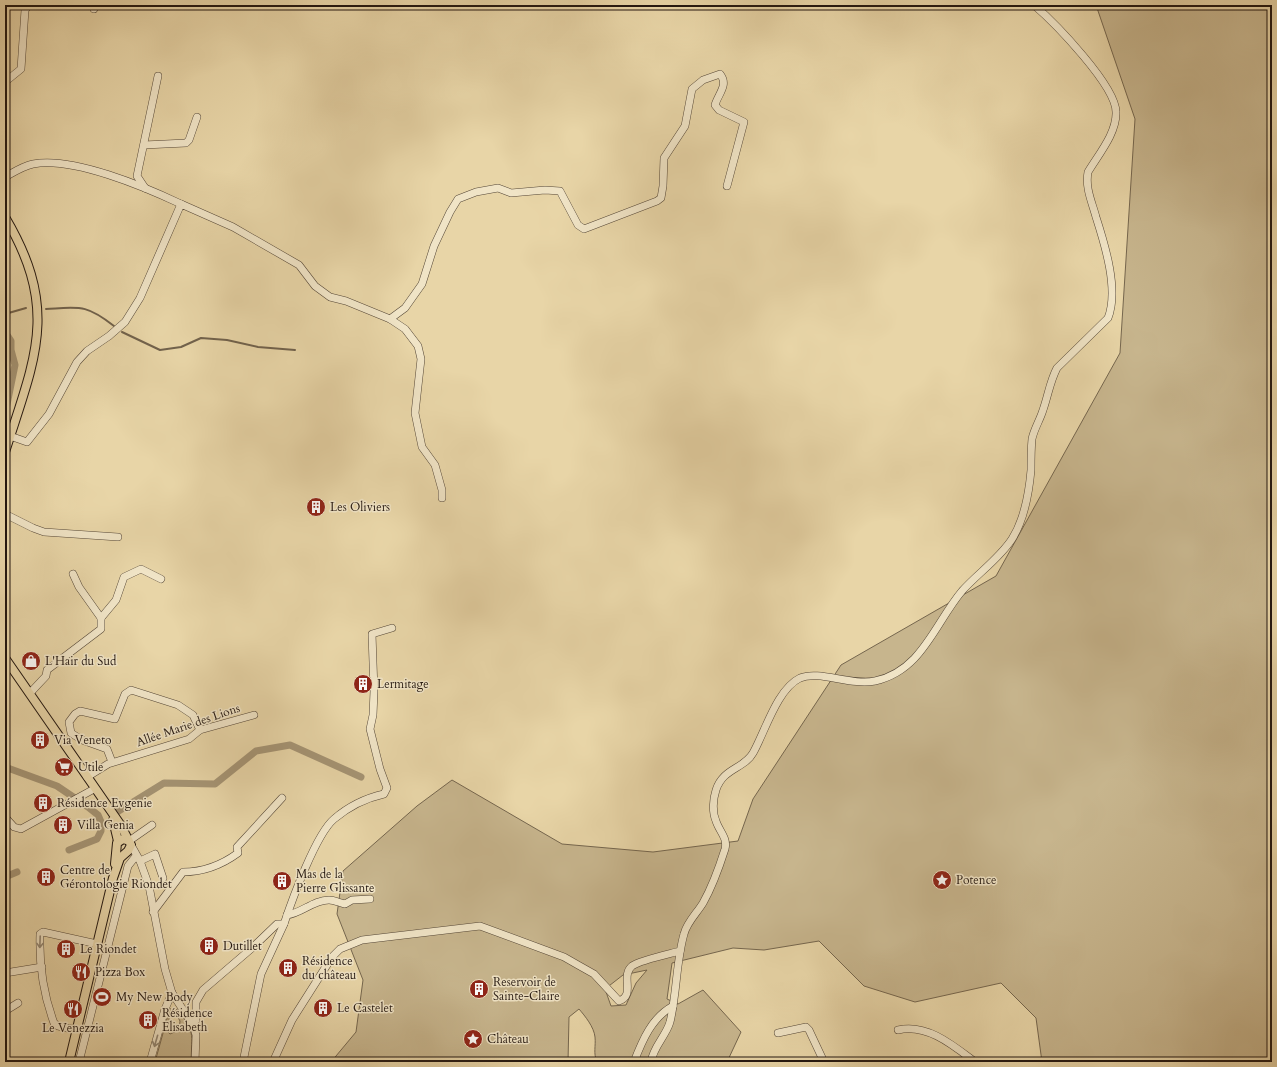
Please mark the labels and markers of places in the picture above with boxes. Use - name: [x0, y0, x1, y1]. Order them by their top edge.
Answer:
- building icon: Les Oliviers: [305, 496, 327, 518]
- place label: Les Oliviers: [330, 499, 390, 515]
- shop icon: L'Hair du Sud: [20, 650, 42, 672]
- place label: L'Hair du Sud: [45, 653, 117, 669]
- building icon: Lermitage: [352, 673, 374, 695]
- place label: Lermitage: [377, 676, 429, 692]
- building icon: Via Veneto: [29, 729, 51, 751]
- place label: Via Veneto: [54, 732, 112, 748]
- supermarket icon: Utile: [53, 756, 75, 778]
- place label: Utile: [78, 759, 103, 775]
- building icon: Résidence Evgenie: [32, 792, 54, 814]
- place label: Résidence Evgenie: [57, 795, 152, 811]
- building icon: Villa Genia: [52, 814, 74, 836]
- place label: Villa Genia: [77, 817, 135, 833]
- place label: Centre de Gérontologie Riondet: [60, 862, 172, 892]
- building icon: Centre de Gérontologie Riondet: [35, 866, 57, 888]
- place label: Mas de la Pierre Glissante: [296, 866, 375, 896]
- place icon: Potence: [931, 869, 953, 891]
- building icon: Mas de la Pierre Glissante: [271, 870, 293, 892]
- place label: Potence: [956, 872, 997, 888]
- building icon: Dutillet: [198, 935, 220, 957]
- building icon: Le Riondet: [55, 938, 77, 960]
- place label: Dutillet: [223, 938, 262, 954]
- place label: Le Riondet: [80, 941, 137, 957]
- place label: Résidence du château: [302, 953, 357, 983]
- building icon: Résidence du château: [277, 957, 299, 979]
- restaurant icon: Pizza Box: [70, 961, 92, 983]
- place label: Pizza Box: [95, 964, 145, 980]
- place label: Reservoir de Sainte-Claire: [493, 974, 560, 1004]
- building icon: Reservoir de Sainte-Claire: [468, 978, 490, 1000]
- sports icon: My New Body: [91, 986, 113, 1008]
- place label: My New Body: [116, 989, 193, 1005]
- building icon: Le Castelet: [312, 997, 334, 1019]
- restaurant icon: Le Venezzia: [62, 998, 84, 1020]
- place label: Le Castelet: [337, 1000, 393, 1016]
- place label: Résidence Elisabeth: [162, 1005, 213, 1035]
- building icon: Résidence Elisabeth: [137, 1009, 159, 1031]
- place label: Le Venezzia: [42, 1020, 105, 1036]
- place icon: Château: [462, 1028, 484, 1050]
- place label: Château: [487, 1031, 529, 1047]

